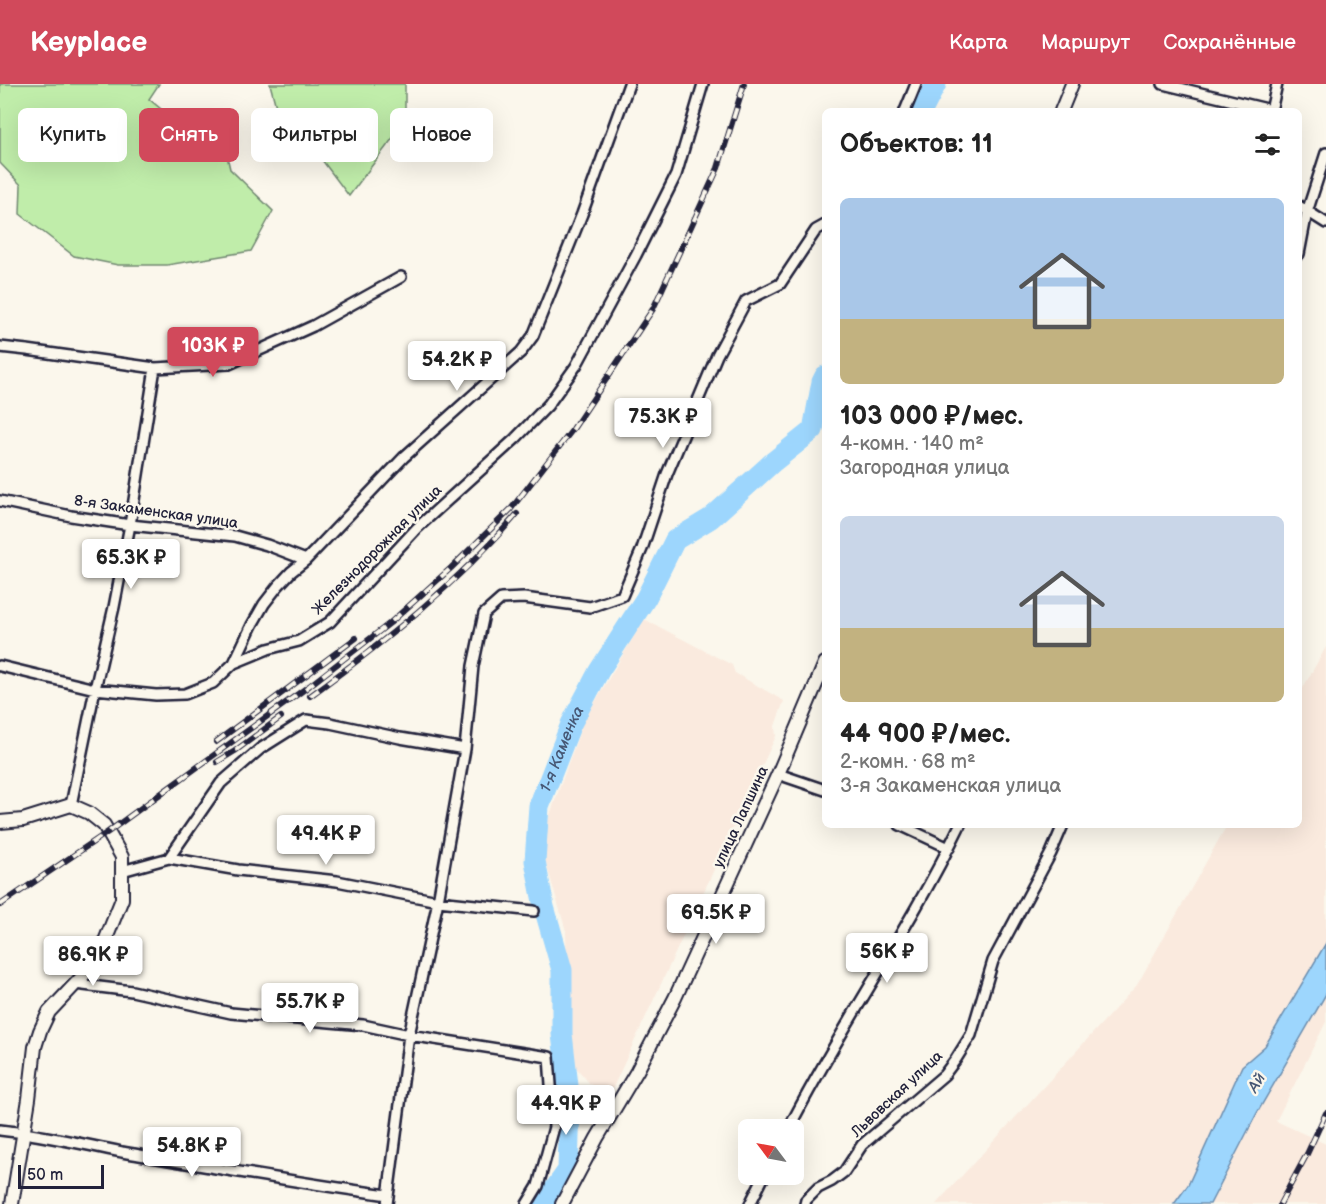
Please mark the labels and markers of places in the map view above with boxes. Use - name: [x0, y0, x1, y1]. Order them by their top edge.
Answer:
- pin: 103K ₽: [164, 327, 262, 378]
- pin: 54.2K ₽: [402, 341, 512, 392]
- pin: 75.3K ₽: [608, 398, 718, 449]
- pin: 65.3K ₽: [76, 539, 186, 590]
- pin: 49.4K ₽: [271, 815, 381, 866]
- pin: 69.5K ₽: [661, 894, 771, 945]
- pin: 56K ₽: [845, 933, 929, 984]
- pin: 86.9K ₽: [38, 936, 148, 987]
- pin: 55.7K ₽: [255, 983, 365, 1034]
- pin: 44.9K ₽: [511, 1085, 621, 1136]
- pin: 54.8K ₽: [137, 1127, 247, 1178]

